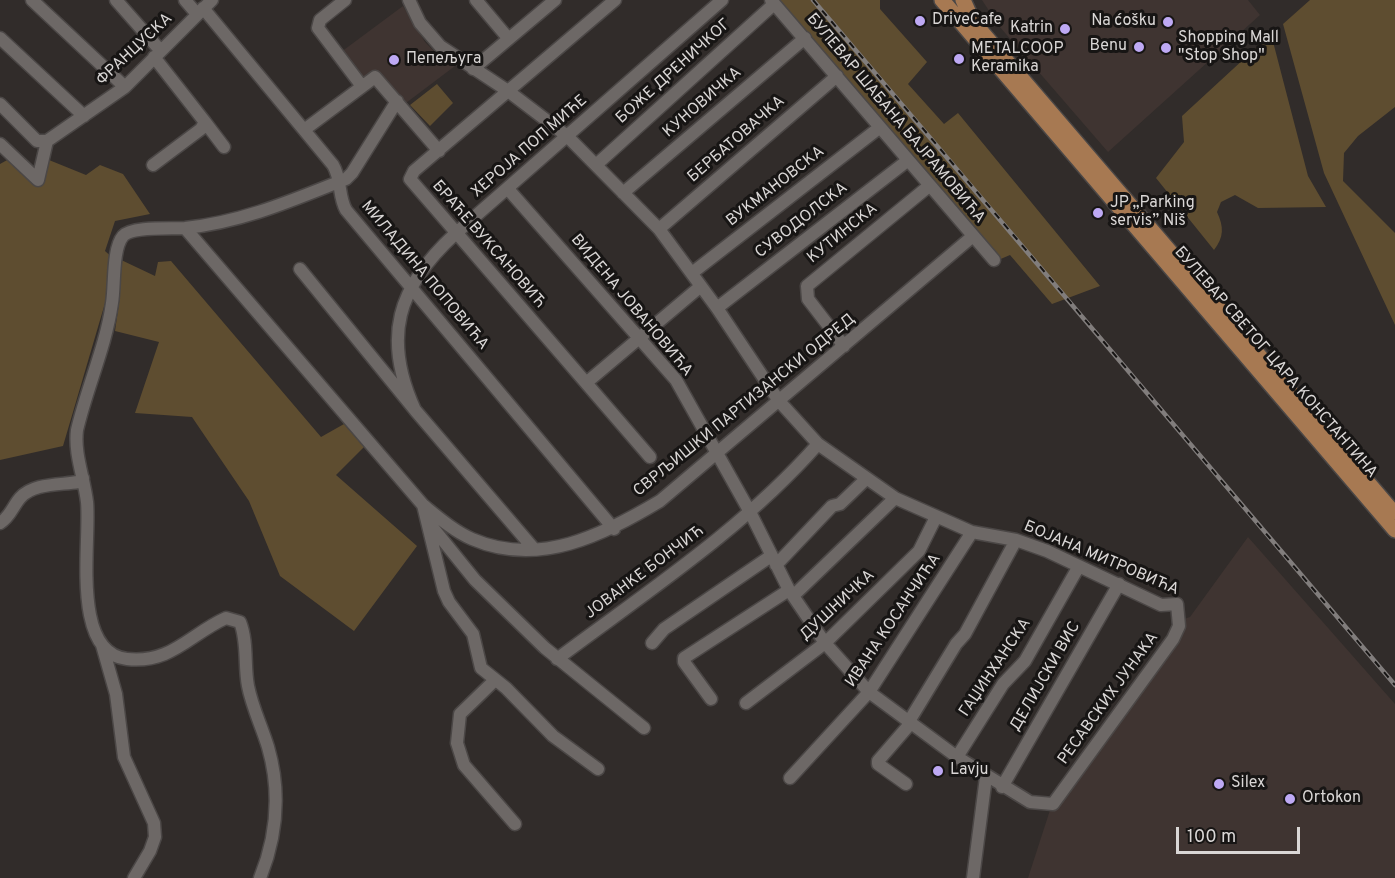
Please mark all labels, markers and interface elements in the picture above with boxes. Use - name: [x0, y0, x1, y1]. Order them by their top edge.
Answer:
- street label: ФРАНЦУСКА: [93, 10, 177, 90]
- street label: БУЛЕВАР ШАБАНА БАЈРАМОВИЋА: [801, 10, 989, 228]
- place label: DriveCafe: [932, 11, 1002, 31]
- place label: Na ćošku: [1091, 12, 1156, 32]
- marker: DriveCafe: [913, 14, 927, 28]
- street label: БОЖЕ ДРЕНИЧКОГ: [613, 15, 735, 129]
- marker: Na ćošku: [1161, 15, 1175, 29]
- place label: Katrin: [1010, 19, 1053, 39]
- marker: Katrin: [1058, 22, 1072, 36]
- place label: Shopping Mall "Stop Shop": [1178, 29, 1279, 67]
- place label: Benu: [1090, 37, 1127, 57]
- place label: METALCOOP Keramika: [971, 40, 1064, 78]
- marker: Benu: [1132, 40, 1146, 54]
- marker: Shopping Mall "Stop Shop": [1159, 41, 1173, 55]
- place label: Пепељуга: [406, 50, 481, 70]
- marker: METALCOOP Keramika: [952, 52, 966, 66]
- marker: Пепељуга: [387, 53, 401, 67]
- street label: КУНОВИЧКА: [660, 64, 746, 142]
- street label: ХЕРОЈА ПОП МИЋЕ: [468, 92, 592, 202]
- street label: БЕРБАТОВАЧКА: [684, 93, 790, 187]
- street label: ВУКМАНОВСКА: [723, 143, 829, 231]
- street label: БРАЋЕ ВУКСАНОВИЋ: [427, 177, 549, 313]
- street label: СУВОДОЛСКА: [752, 179, 852, 263]
- place label: JP „Parking servis” Niš: [1110, 194, 1195, 232]
- street label: МИЛАДИНА ПОПОВИЋА: [356, 198, 492, 354]
- street label: КУТИНСКА: [804, 200, 882, 268]
- marker: JP „Parking servis” Niš: [1091, 206, 1105, 220]
- street label: ВИДЕНА ЈОВАНОВИЋА: [566, 231, 696, 381]
- street label: БУЛЕВАР СВЕТОГ ЦАРА КОНСТАНТИНА: [1169, 243, 1381, 483]
- street label: СВРЉИШКИ ПАРТИЗАНСКИ ОДРЕД: [630, 310, 860, 502]
- street label: БОЈАНА МИТРОВИЋА: [1021, 518, 1181, 600]
- street label: ЈОВАНКЕ БОНЧИЋ: [582, 522, 708, 624]
- street label: ИВАНА КОСАНЧИЋА: [842, 551, 946, 691]
- street label: ДУШНИЧКА: [797, 566, 879, 646]
- street label: ГАЏИНХАНСКА: [956, 615, 1036, 721]
- street label: ДЕЛИЈСКИ ВИС: [1007, 619, 1085, 735]
- street label: РЕСАВСКИХ ЈУНАКА: [1055, 629, 1163, 769]
- place label: Lavju: [950, 761, 989, 781]
- marker: Lavju: [931, 764, 945, 778]
- place label: Silex: [1231, 774, 1265, 794]
- marker: Silex: [1212, 777, 1226, 791]
- place label: Ortokon: [1302, 789, 1361, 809]
- marker: Ortokon: [1283, 792, 1297, 806]
- scale bar: [1179, 815, 1304, 853]
- text: 100 m: [1187, 826, 1236, 849]

